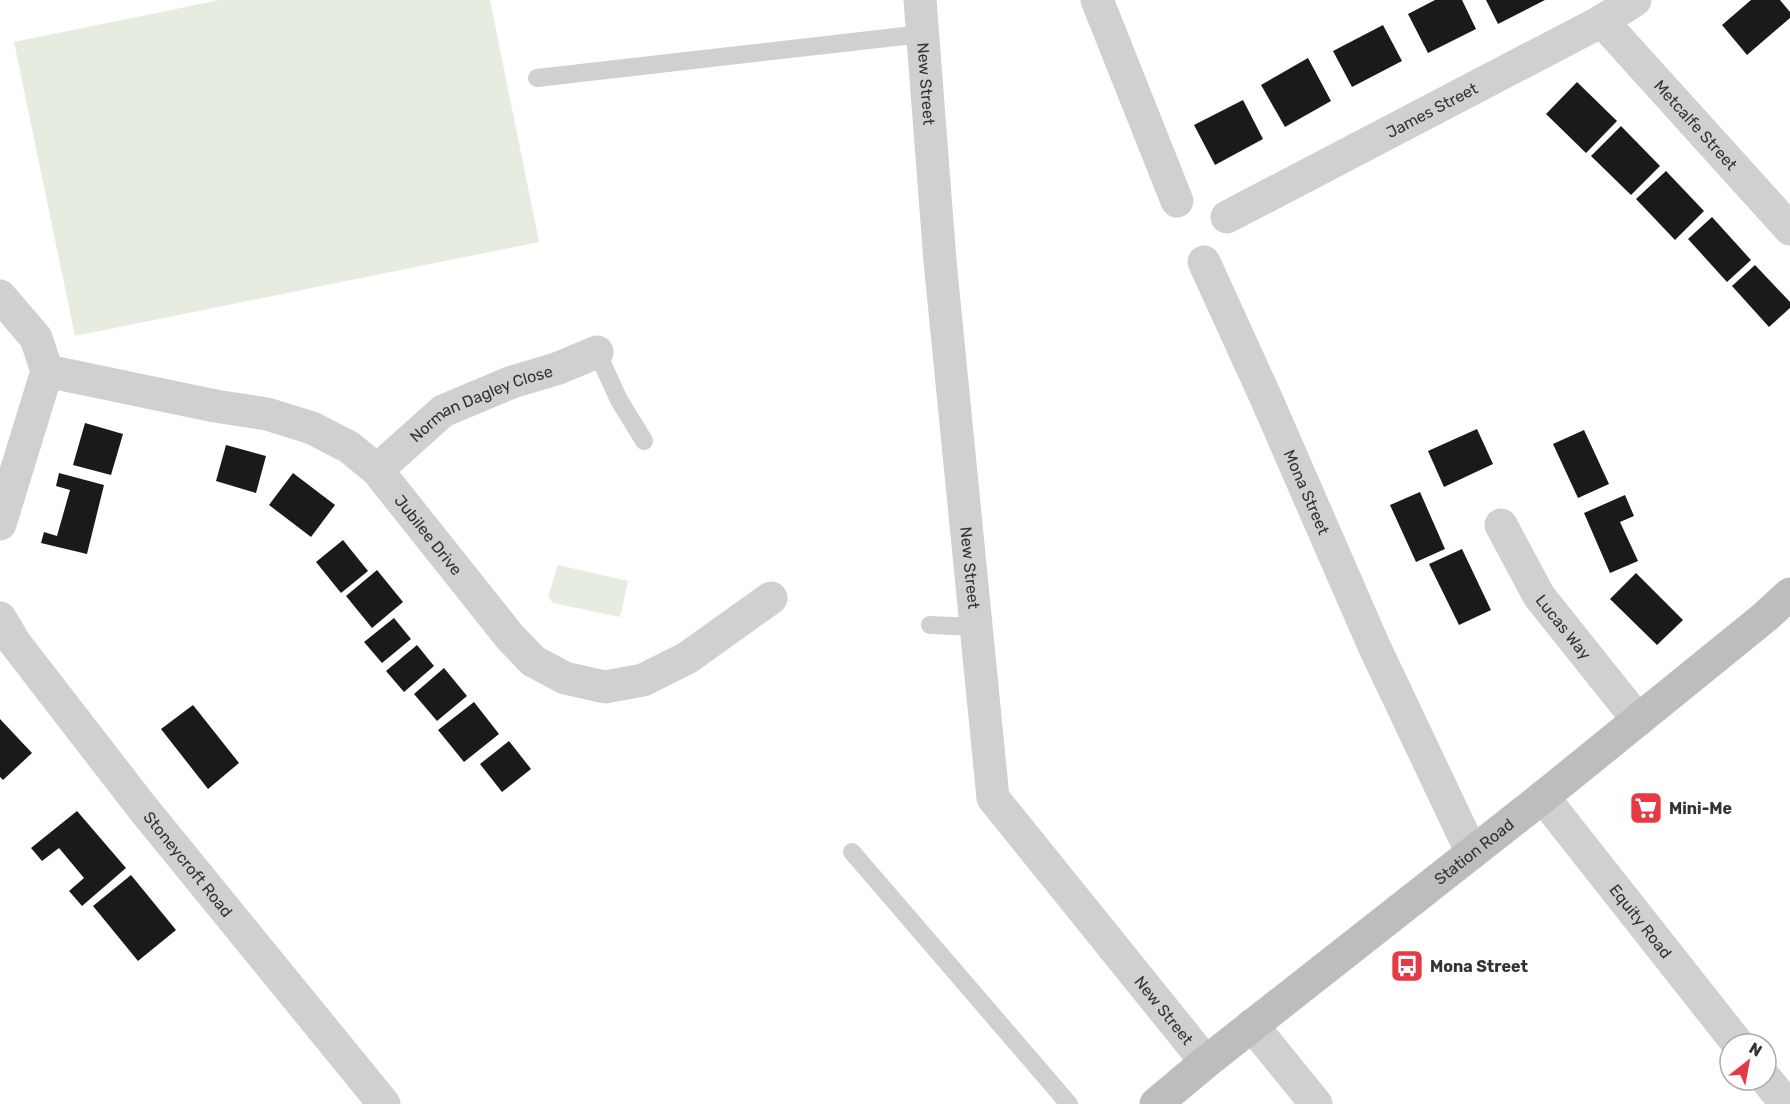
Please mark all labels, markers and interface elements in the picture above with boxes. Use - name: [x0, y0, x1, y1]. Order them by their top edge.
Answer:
- street label: New Street: [913, 42, 939, 126]
- street label: Metcalfe Street: [1650, 76, 1741, 174]
- street label: James Street: [1383, 79, 1481, 142]
- street label: Norman Dagley Close: [406, 362, 555, 446]
- street label: Mona Street: [1280, 447, 1333, 538]
- street label: Jubilee Drive: [390, 491, 466, 579]
- street label: New Street: [956, 526, 983, 610]
- street label: Lucas Way: [1532, 591, 1595, 664]
- supermarket icon: Mini-Me: [1628, 790, 1664, 826]
- place label: Mini-Me: [1669, 799, 1732, 818]
- street label: Stoneycroft Road: [139, 808, 236, 921]
- street label: Station Road: [1431, 815, 1518, 889]
- street label: Equity Road: [1605, 880, 1676, 962]
- bus stop icon: Mona Street: [1389, 948, 1425, 984]
- place label: Mona Street: [1430, 957, 1528, 976]
- street label: New Street: [1130, 972, 1197, 1049]
- north arrow: [1718, 1032, 1778, 1092]
- text: N: [1746, 1038, 1765, 1061]

